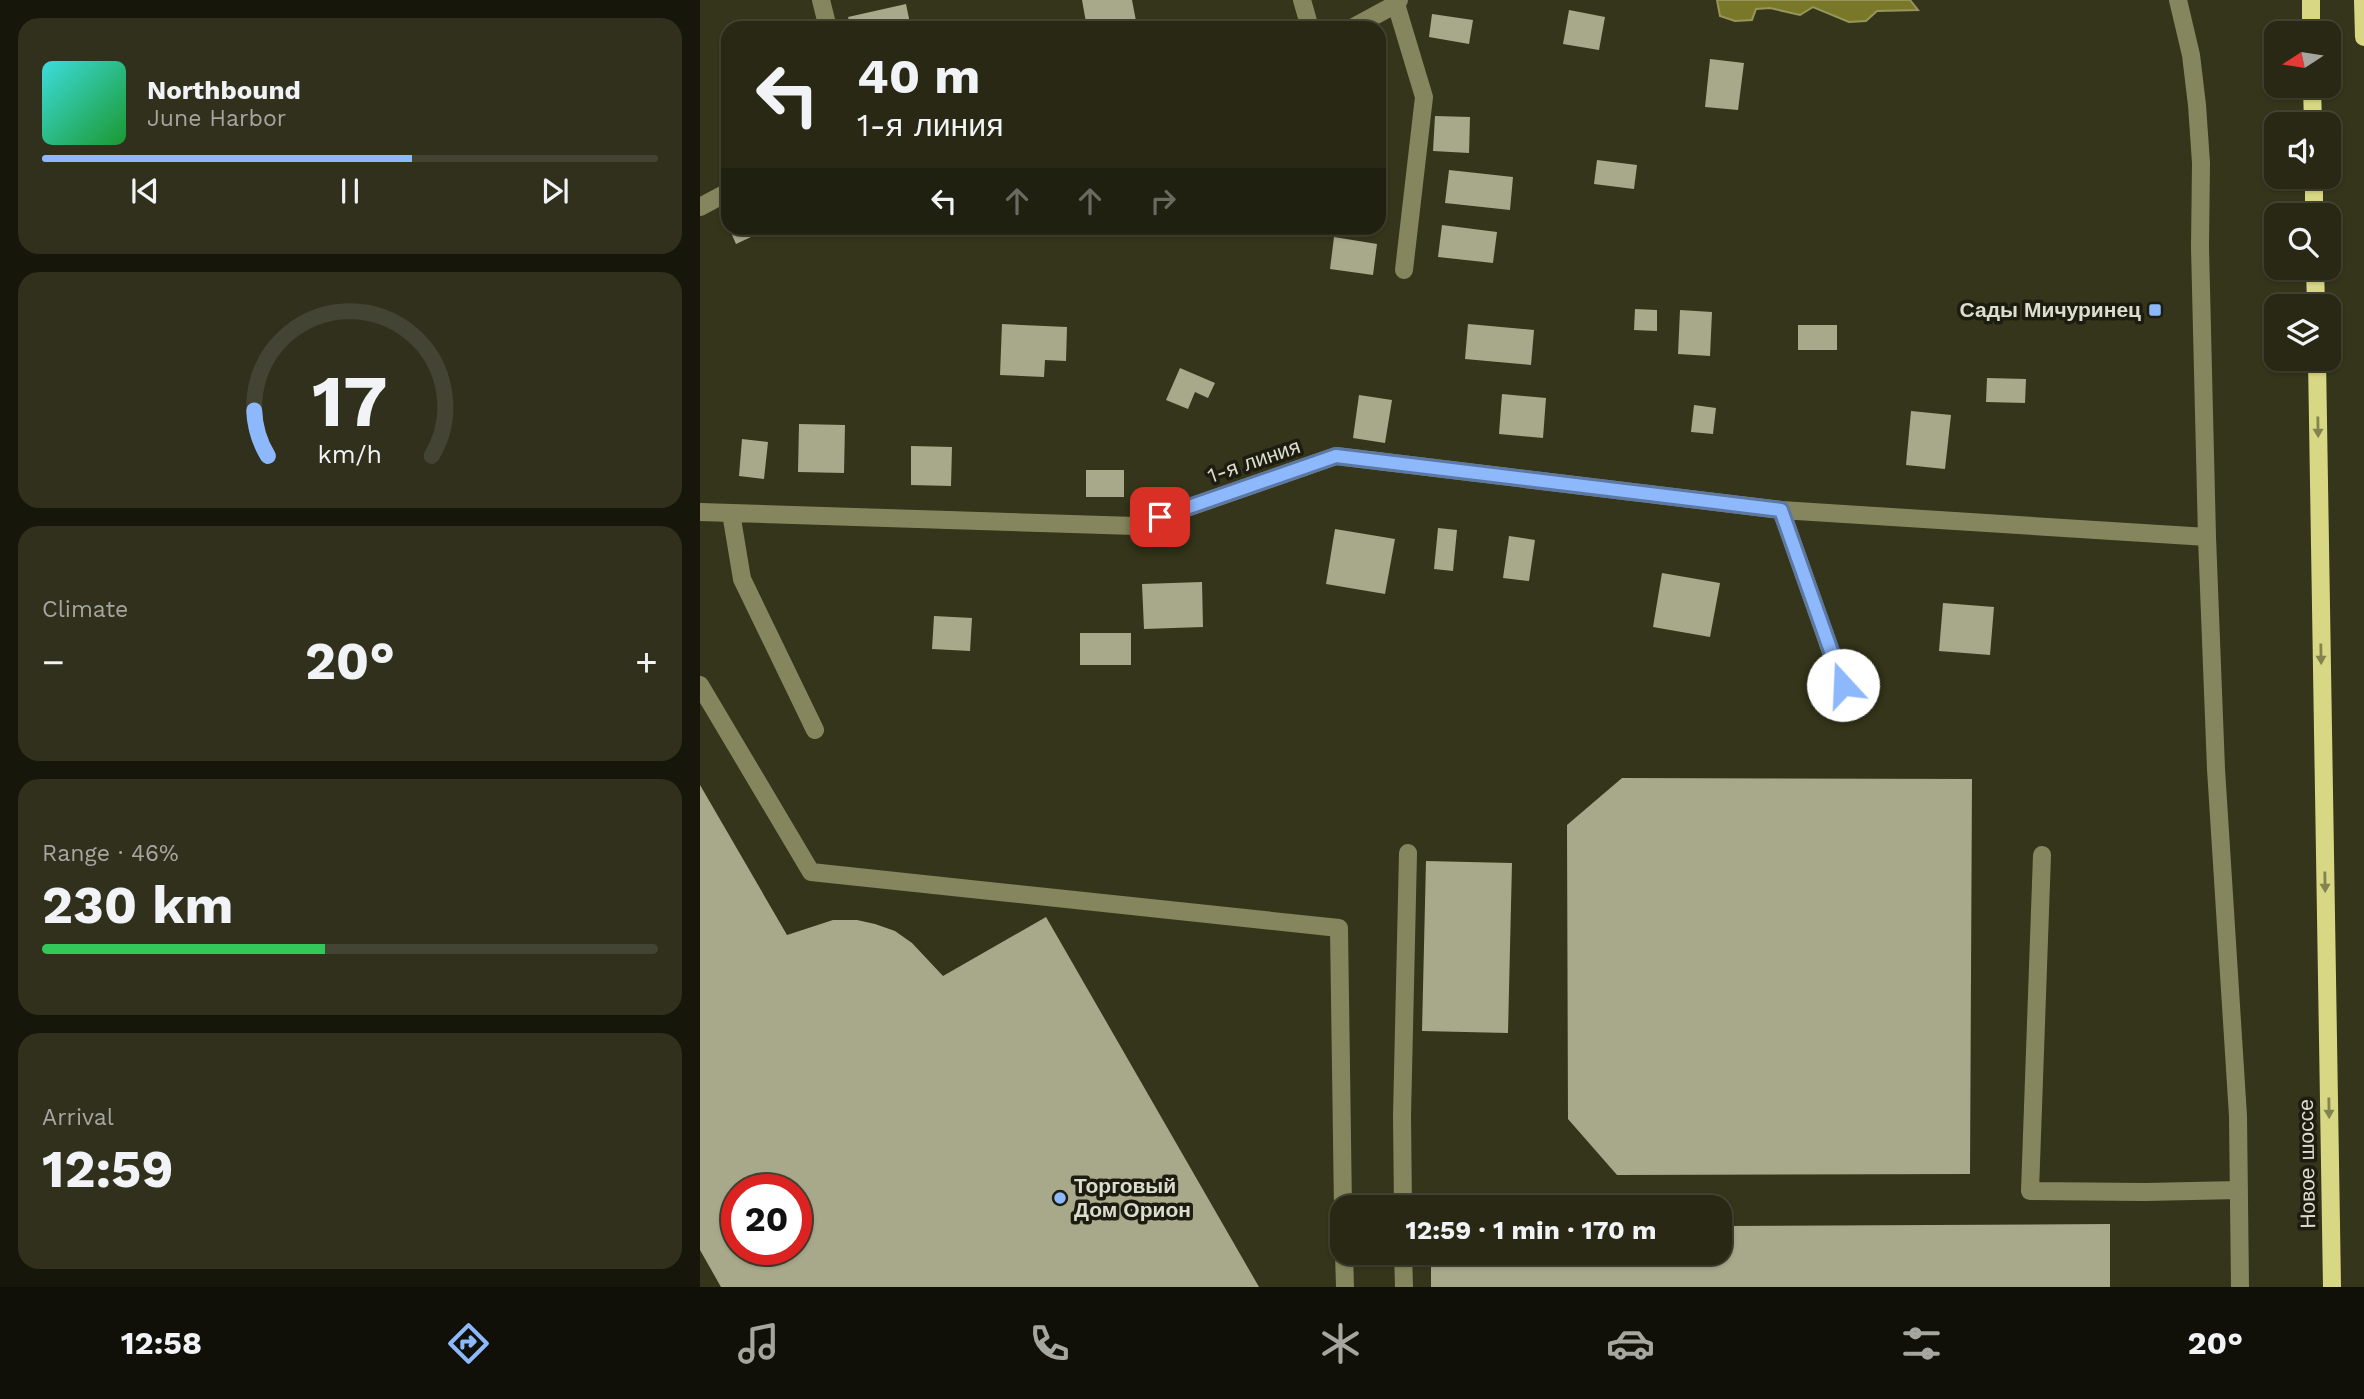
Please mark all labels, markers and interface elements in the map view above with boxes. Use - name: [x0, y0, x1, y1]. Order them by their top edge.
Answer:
- north arrow: [2264, 21, 2342, 98]
- map controls: [2264, 21, 2341, 371]
- text: 40 m: [857, 47, 980, 105]
- icon: left: [742, 49, 833, 140]
- text: Northbound: [147, 75, 301, 105]
- text: June Harbor: [147, 105, 286, 132]
- text: 1-я линия: [857, 106, 1003, 144]
- button: sound: [2264, 112, 2341, 189]
- icon: previous: [126, 172, 164, 210]
- icon: pause: [331, 172, 369, 210]
- icon: next: [536, 172, 574, 210]
- icon: left: [925, 182, 963, 220]
- icon: ahead: [998, 182, 1036, 220]
- icon: ahead: [1071, 182, 1109, 220]
- icon: right: [1144, 182, 1182, 220]
- button: search: [2264, 203, 2341, 280]
- button: layers: [2264, 294, 2341, 371]
- place label: Сады Мичуринец: [1960, 297, 2141, 322]
- marker: Сады Мичуринец: [2147, 302, 2163, 318]
- text: 17: [312, 358, 388, 444]
- one-way arrow: [2312, 416, 2323, 438]
- street label: 1-я линия: [1204, 433, 1303, 488]
- text: km/h: [318, 439, 382, 468]
- pin: [1130, 487, 1190, 547]
- icon: arrive: [1141, 498, 1179, 536]
- text: Climate: [42, 596, 128, 623]
- text: 20°: [305, 631, 395, 692]
- text: −: [42, 640, 65, 684]
- text: +: [635, 640, 658, 684]
- one-way arrow: [2316, 644, 2327, 666]
- position arrow: [1806, 648, 1880, 722]
- text: Range · 46%: [42, 840, 179, 867]
- one-way arrow: [2319, 871, 2331, 893]
- text: 230 km: [42, 875, 233, 936]
- one-way arrow: [2323, 1097, 2335, 1119]
- street label: Новое шоссе: [2293, 1099, 2320, 1229]
- text: Arrival: [42, 1104, 114, 1131]
- text: 12:59: [42, 1139, 173, 1200]
- place label: Торговый Дом Орион: [1074, 1173, 1191, 1222]
- speed limit sign: 20: [721, 1174, 812, 1265]
- marker: Торговый Дом Орион: [1052, 1190, 1068, 1206]
- text: 12:59 · 1 min · 170 m: [1405, 1215, 1657, 1245]
- icon: directions: [444, 1319, 493, 1368]
- icon: music: [734, 1319, 783, 1368]
- icon: phone: [1025, 1319, 1074, 1368]
- icon: climate: [1316, 1319, 1365, 1368]
- icon: car: [1606, 1319, 1655, 1368]
- icon: filters: [1897, 1319, 1946, 1368]
- text: 12:58: [121, 1324, 202, 1362]
- text: 20°: [2188, 1324, 2243, 1362]

